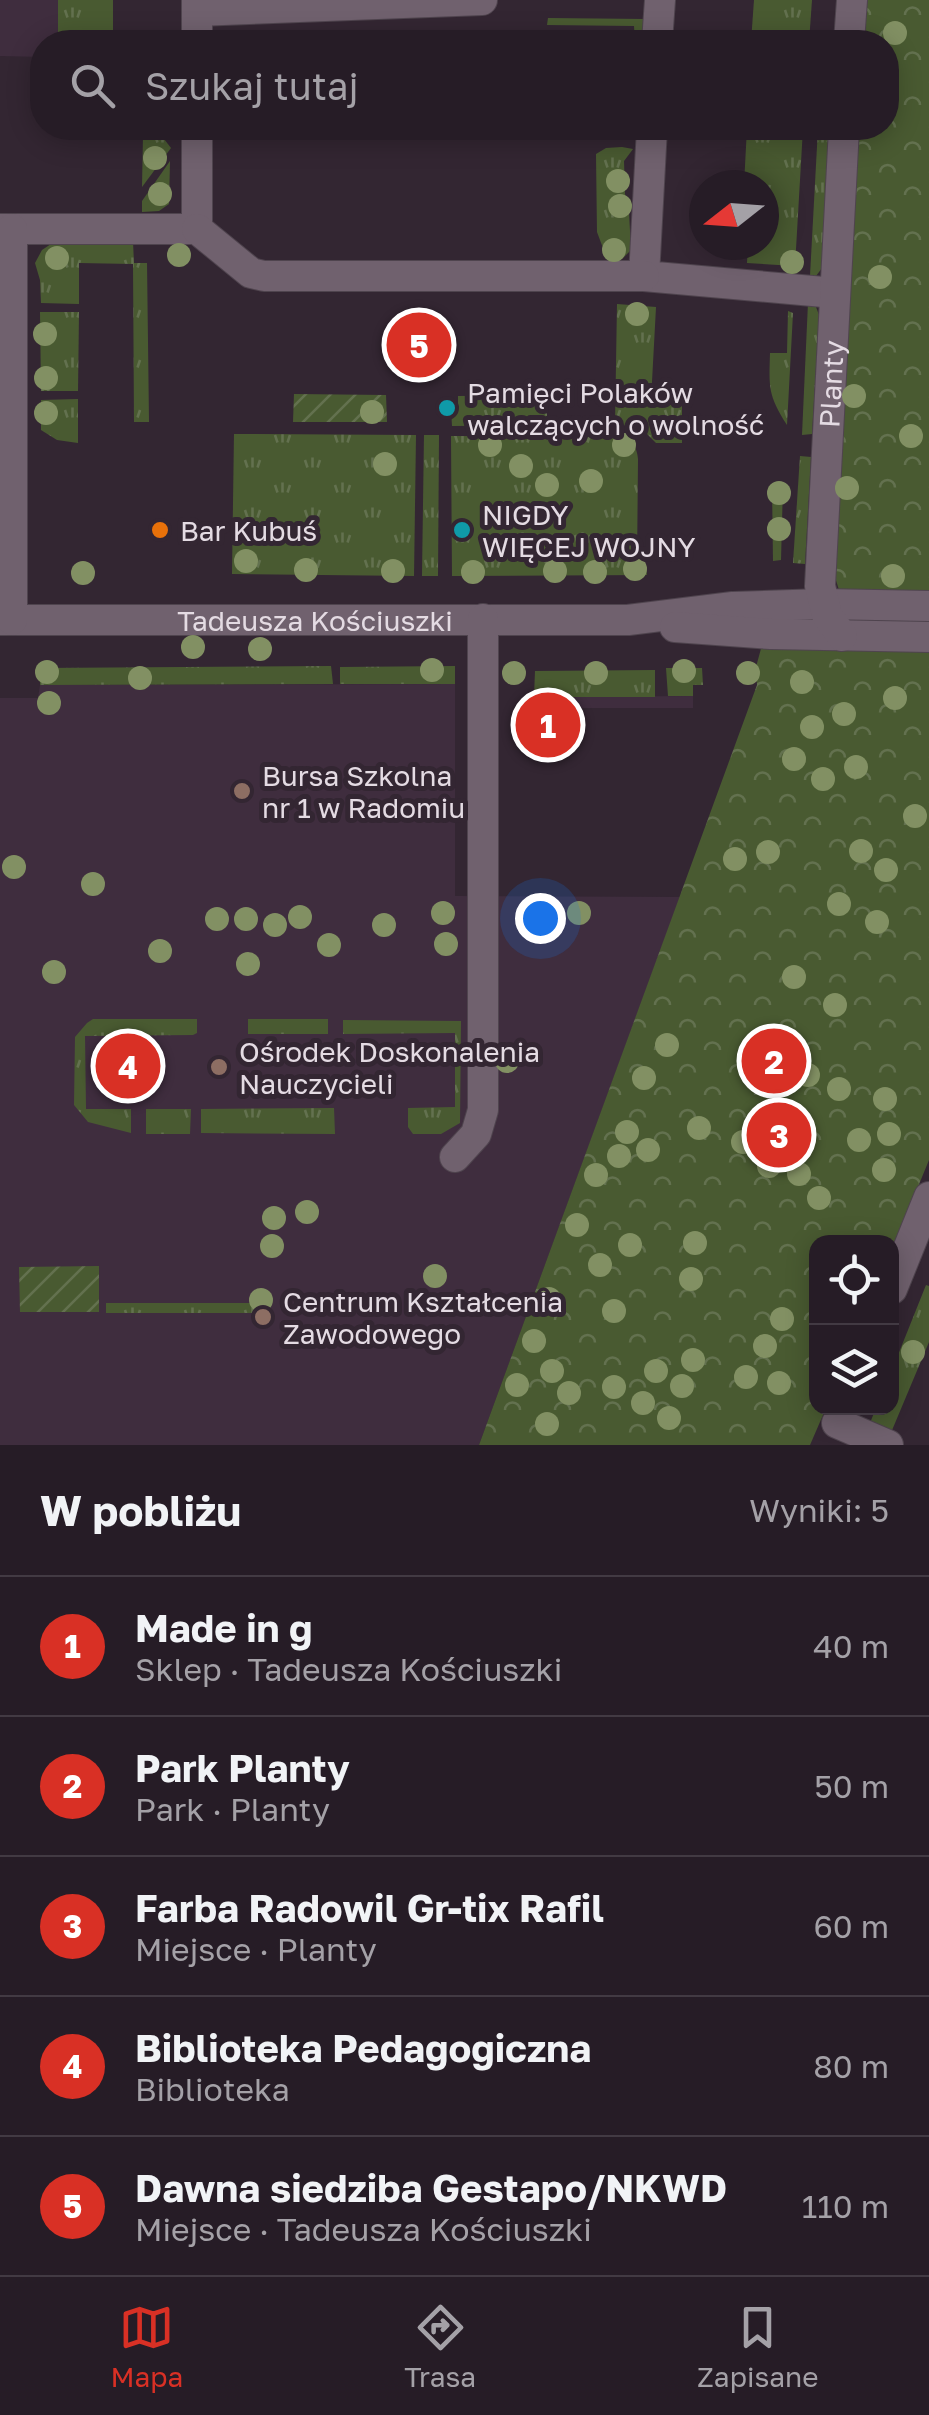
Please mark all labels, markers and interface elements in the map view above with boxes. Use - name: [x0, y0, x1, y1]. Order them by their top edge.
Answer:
- search box: [30, 30, 899, 140]
- icon: search: [65, 58, 120, 113]
- text: Szukaj tutaj: [145, 63, 359, 108]
- north arrow: [689, 170, 779, 260]
- pin: 5: [386, 308, 452, 382]
- street label: Planty: [812, 339, 849, 428]
- place label: Pamięci Polaków walczących o wolność: [467, 376, 764, 441]
- marker: Pamięci Polaków walczących o wolność: [436, 397, 458, 419]
- place label: NIGDY WIĘCEJ WOJNY: [482, 498, 695, 563]
- place label: Bar Kubuś: [180, 514, 317, 547]
- marker: Bar Kubuś: [149, 519, 171, 541]
- marker: NIGDY WIĘCEJ WOJNY: [451, 519, 473, 541]
- street label: Tadeusza Kościuszki: [177, 604, 453, 637]
- pin: 1: [516, 688, 580, 762]
- place label: Bursa Szkolna nr 1 w Radomiu: [262, 759, 465, 824]
- marker: Bursa Szkolna nr 1 w Radomiu: [231, 780, 253, 802]
- your location: [515, 893, 566, 944]
- pin: 2: [742, 1024, 806, 1098]
- pin: 4: [96, 1028, 160, 1104]
- place label: Ośrodek Doskonalenia Nauczycieli: [239, 1035, 540, 1100]
- marker: Ośrodek Doskonalenia Nauczycieli: [208, 1056, 230, 1078]
- pin: 3: [746, 1098, 812, 1172]
- map controls: [809, 1235, 899, 1415]
- button: locate: [809, 1235, 899, 1325]
- place label: Centrum Kształcenia Zawodowego: [283, 1285, 563, 1350]
- marker: Centrum Kształcenia Zawodowego: [252, 1306, 274, 1328]
- button: layers: [809, 1325, 899, 1415]
- text: W pobliżu: [40, 1485, 241, 1535]
- text: Wyniki: 5: [749, 1491, 889, 1529]
- text: Made in g: [135, 1605, 312, 1650]
- text: 1: [64, 1627, 81, 1665]
- text: 40 m: [813, 1627, 889, 1665]
- text: Sklep · Tadeusza Kościuszki: [135, 1650, 562, 1688]
- text: Park Planty: [135, 1745, 350, 1790]
- text: 2: [63, 1767, 82, 1805]
- text: 50 m: [814, 1767, 889, 1805]
- text: Park · Planty: [135, 1790, 330, 1828]
- text: Farba Radowil Gr-tix Rafil: [135, 1885, 604, 1930]
- text: 3: [63, 1907, 82, 1945]
- text: 60 m: [813, 1907, 889, 1945]
- text: Miejsce · Planty: [135, 1930, 377, 1968]
- text: Biblioteka Pedagogiczna: [135, 2025, 591, 2070]
- text: 4: [62, 2047, 83, 2085]
- text: 80 m: [813, 2047, 889, 2085]
- text: Biblioteka: [135, 2070, 290, 2108]
- text: Dawna siedziba Gestapo/NKWD: [135, 2165, 727, 2210]
- text: 5: [63, 2187, 82, 2225]
- text: 110 m: [802, 2187, 889, 2225]
- text: Miejsce · Tadeusza Kościuszki: [135, 2210, 592, 2248]
- tab: Mapa: [110, 2300, 183, 2393]
- tab: Trasa: [404, 2300, 476, 2393]
- tab: Zapisane: [697, 2300, 819, 2393]

